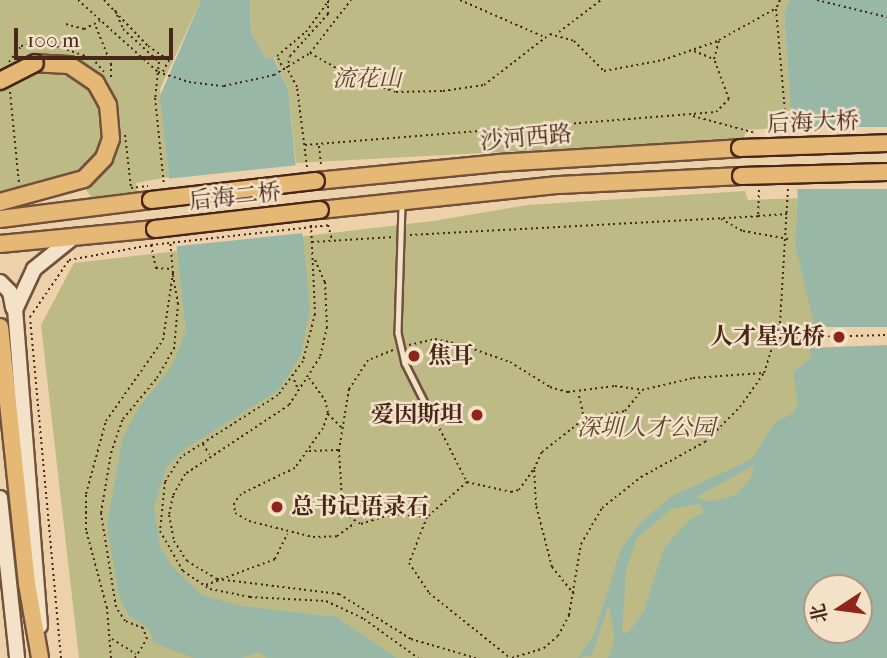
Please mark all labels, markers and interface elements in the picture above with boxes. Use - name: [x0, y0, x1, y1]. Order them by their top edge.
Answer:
- scale bar: [18, 14, 177, 58]
- text: 100 m: [27, 28, 80, 52]
- park label: 流花山: [333, 65, 401, 93]
- street label: 后海大桥: [767, 108, 859, 138]
- street label: 沙河西路: [479, 120, 573, 156]
- street label: 后海二桥: [188, 178, 282, 216]
- place label: 人才星光桥: [710, 323, 825, 351]
- marker: 人才星光桥: [831, 329, 847, 345]
- place label: 焦耳: [428, 342, 474, 370]
- marker: 焦耳: [406, 348, 422, 364]
- place label: 爱因斯坦: [371, 401, 463, 429]
- marker: 爱因斯坦: [469, 407, 485, 423]
- park label: 深圳人才公园: [577, 414, 715, 442]
- place label: 总书记语录石: [291, 493, 429, 521]
- marker: 总书记语录石: [269, 499, 285, 515]
- north arrow: [803, 574, 873, 644]
- text: 北: [807, 602, 832, 625]

